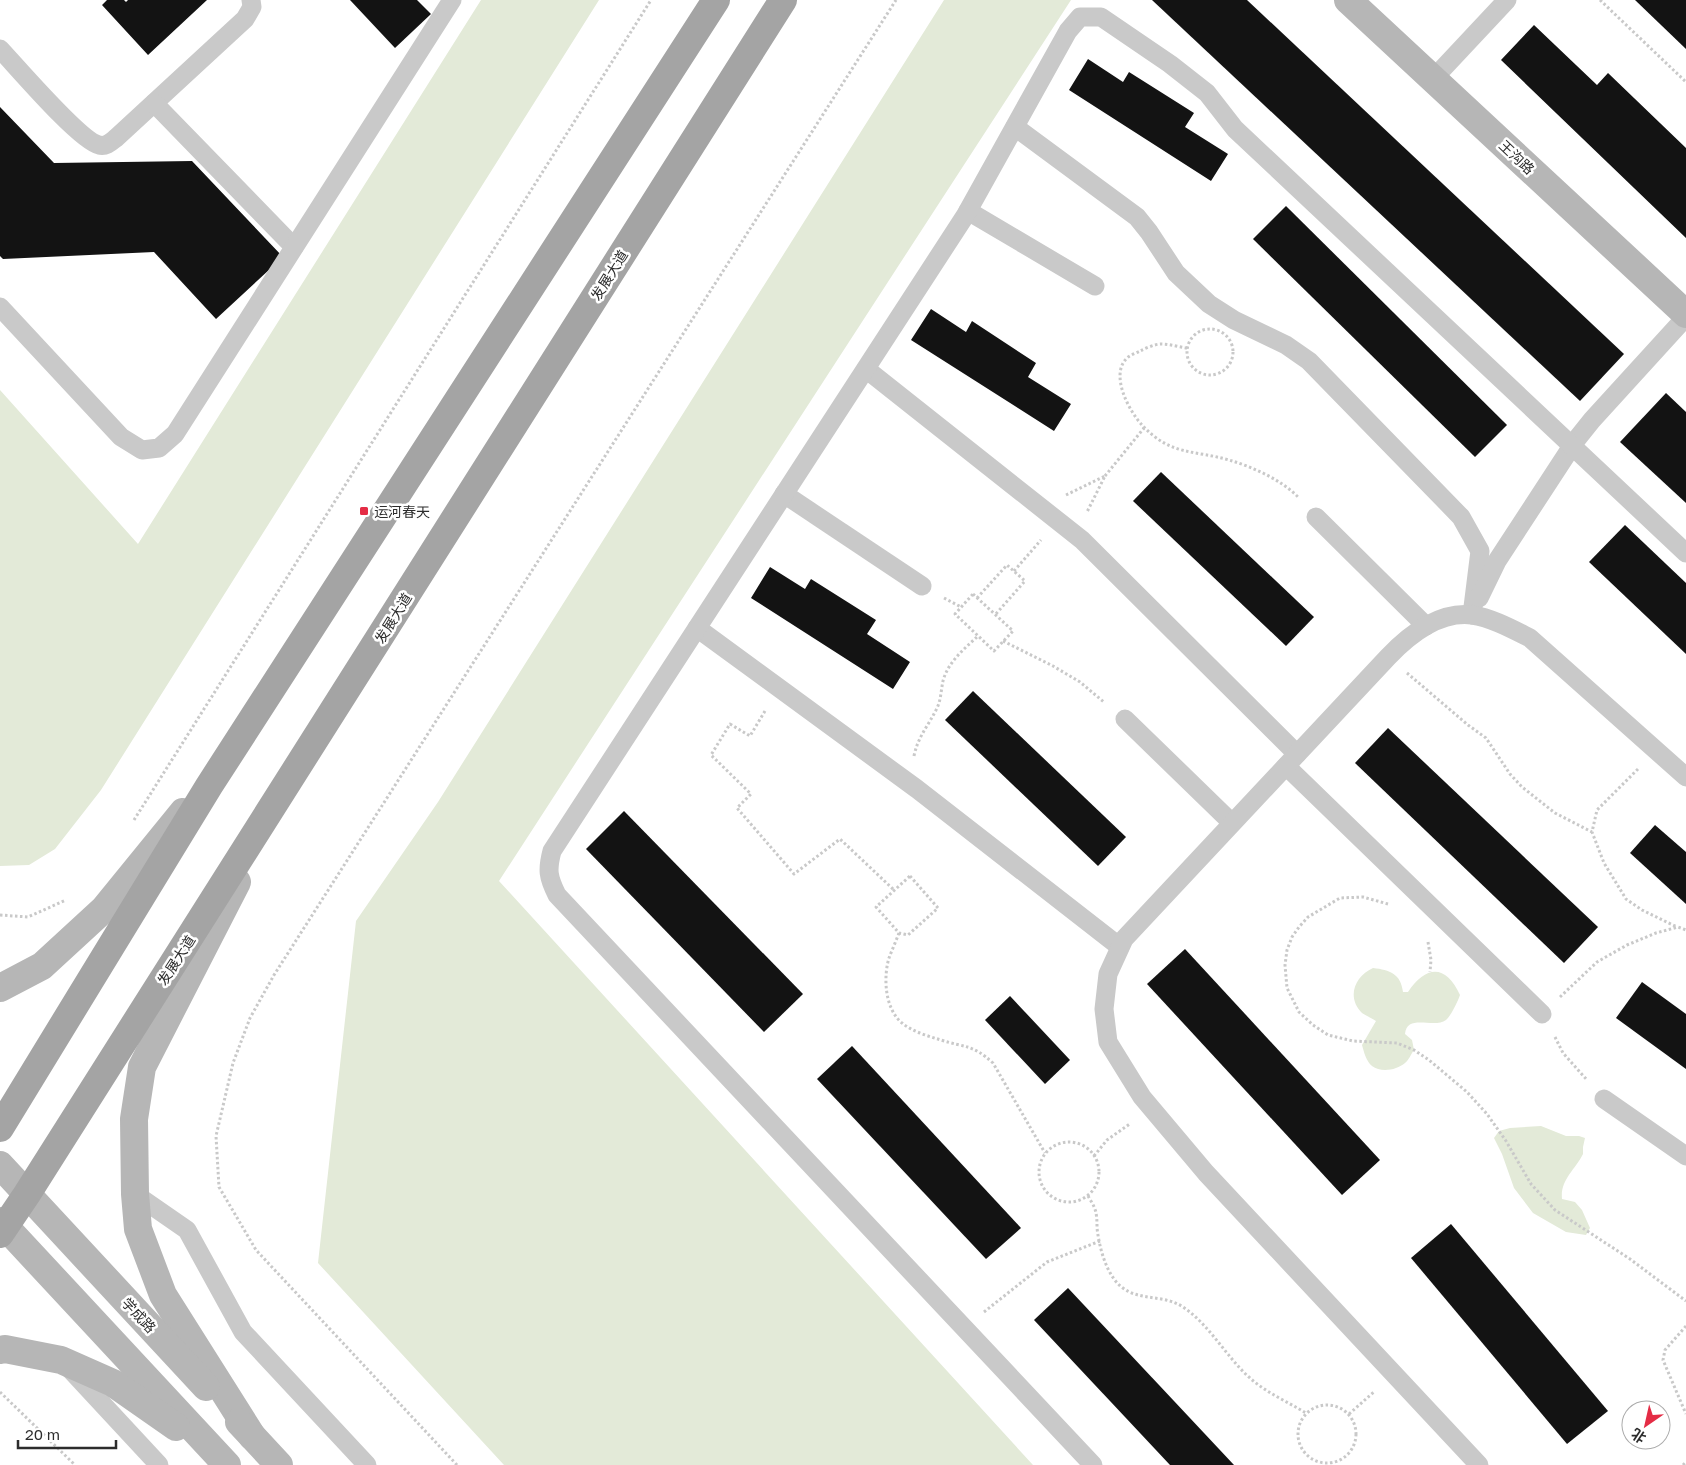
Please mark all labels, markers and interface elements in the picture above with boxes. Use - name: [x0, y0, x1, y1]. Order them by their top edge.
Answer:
- street label: 王沟路: [1496, 136, 1538, 178]
- street label: 发展大道: [587, 247, 631, 303]
- place label: 运河春天: [374, 503, 430, 520]
- marker: 运河春天: [358, 505, 370, 517]
- street label: 发展大道: [371, 590, 415, 646]
- street label: 发展大道: [154, 932, 198, 988]
- street label: 学成路: [118, 1294, 160, 1336]
- north arrow: [1621, 1400, 1671, 1450]
- scale bar: [18, 1418, 115, 1450]
- text: 20 m: [25, 1425, 60, 1443]
- text: 北: [1628, 1425, 1649, 1447]

